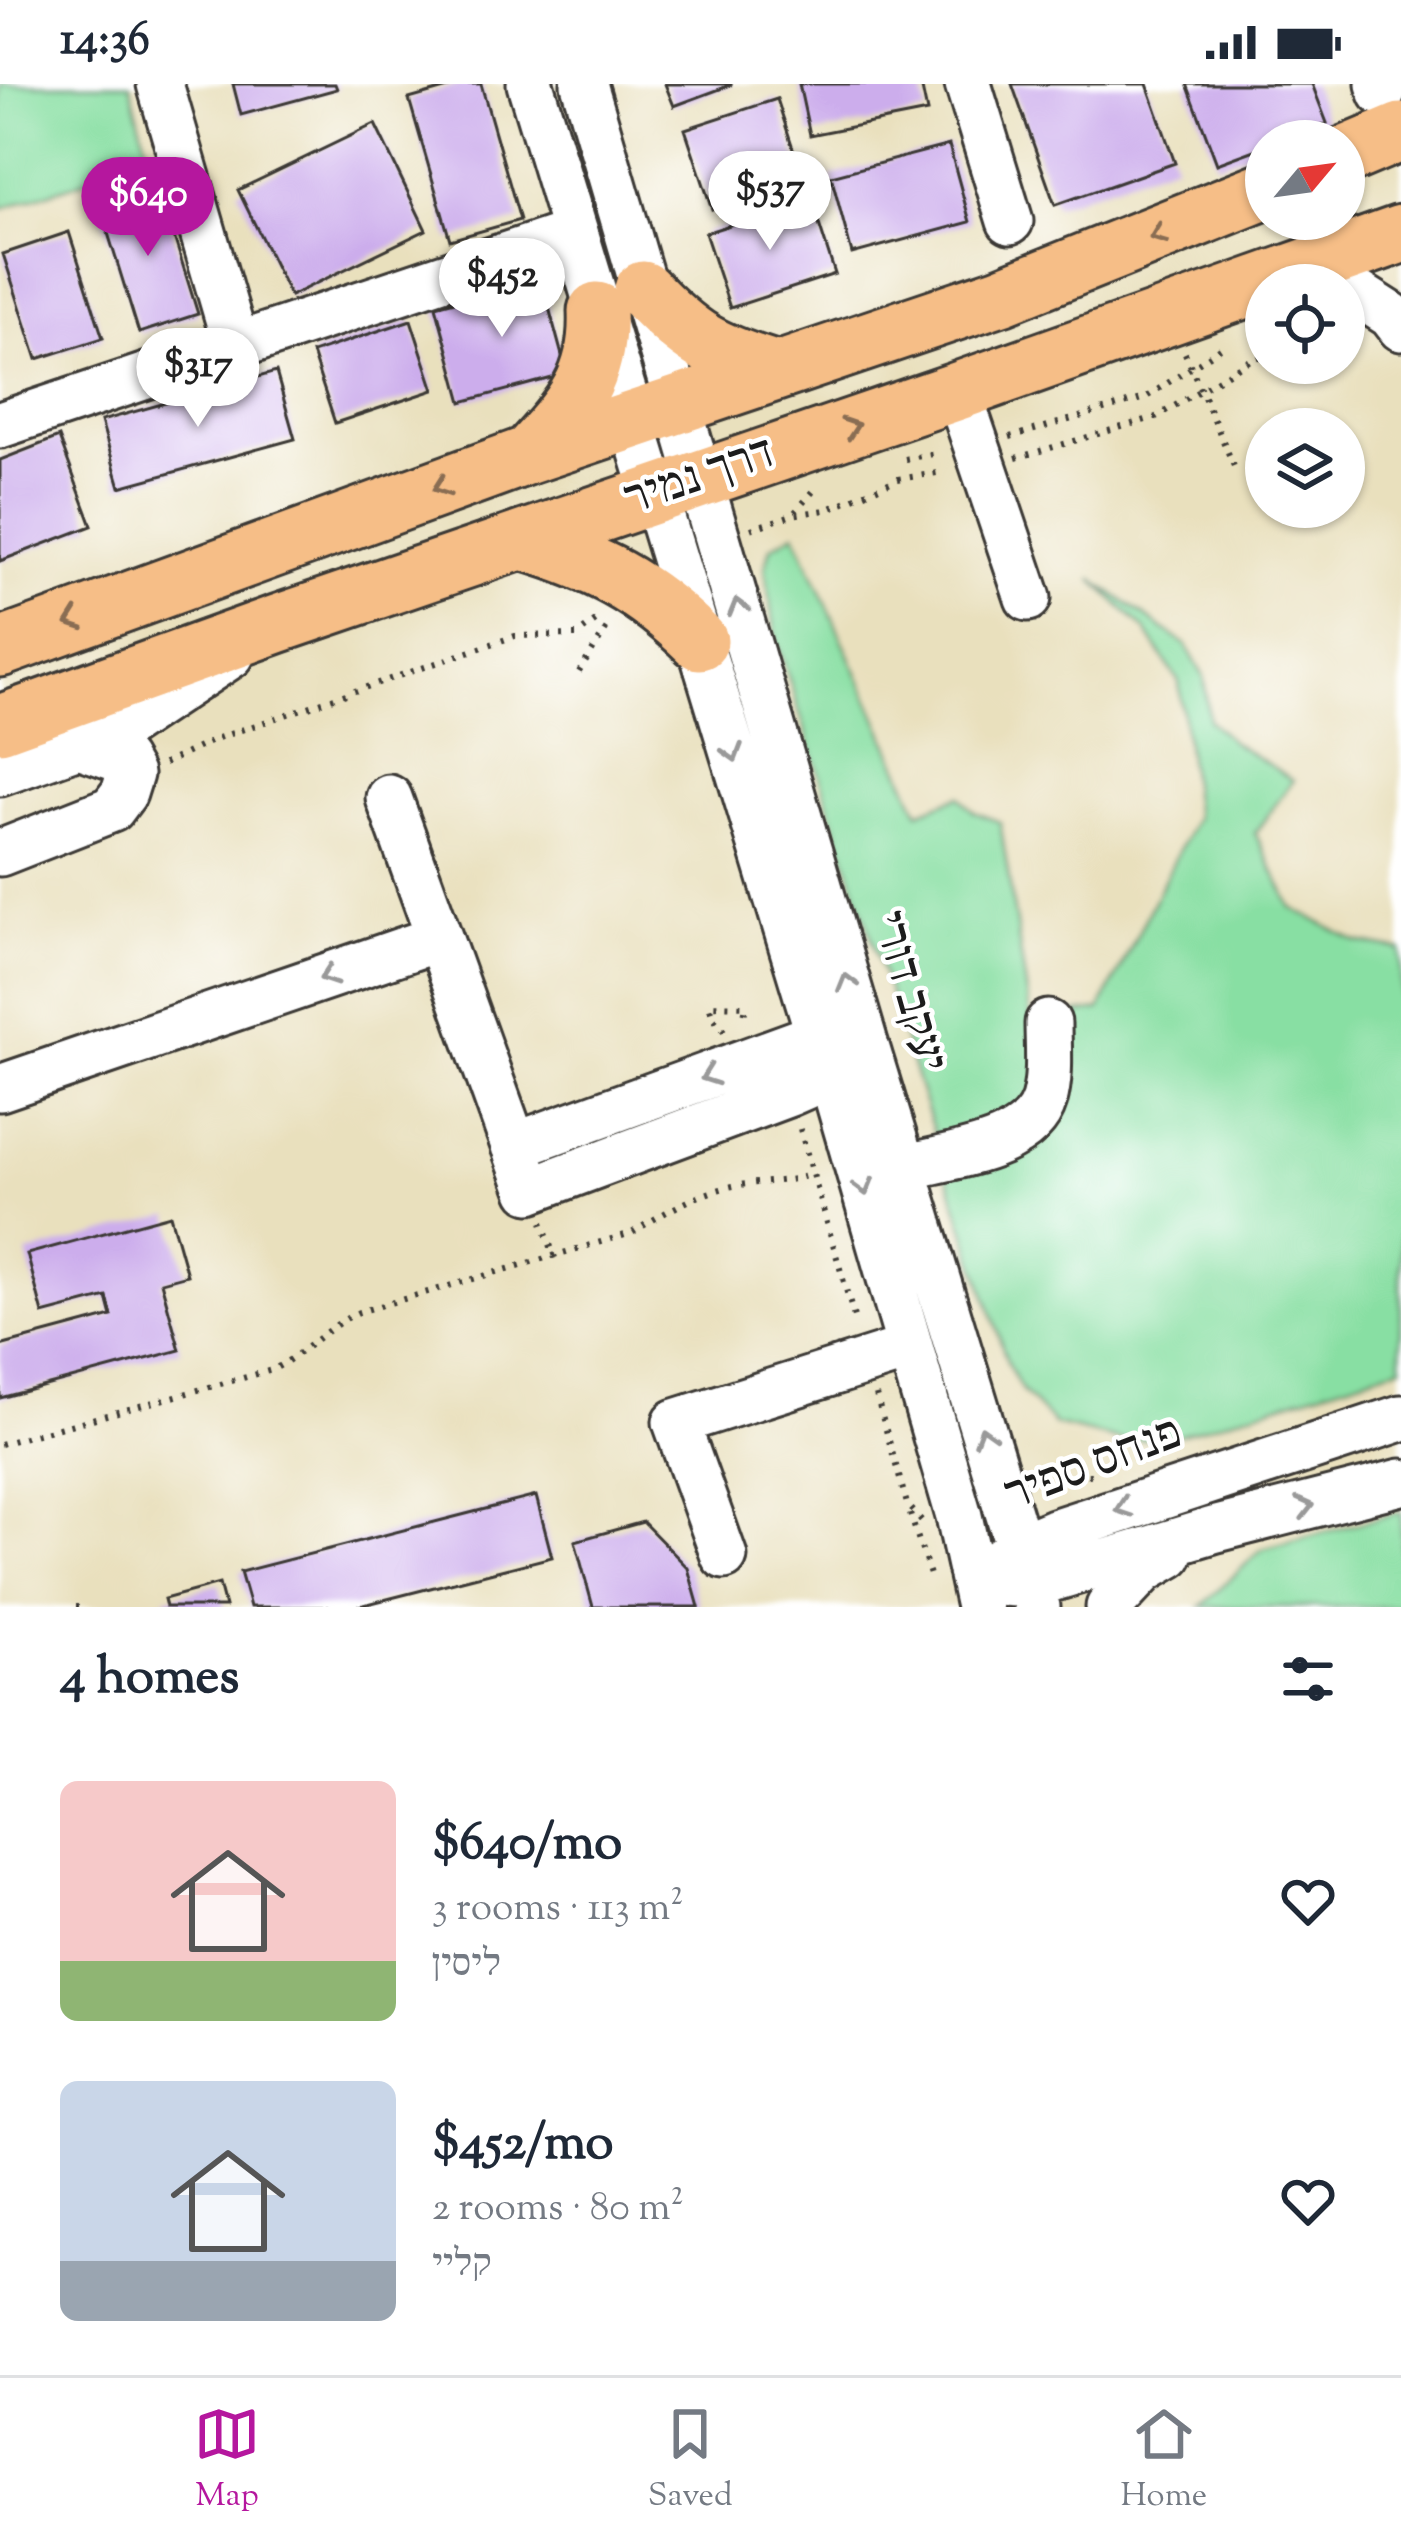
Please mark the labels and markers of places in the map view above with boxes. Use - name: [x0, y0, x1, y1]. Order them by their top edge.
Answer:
- pin: $537: [699, 151, 841, 253]
- pin: $640: [77, 157, 219, 259]
- pin: $452: [431, 238, 573, 340]
- pin: $317: [127, 328, 269, 430]

